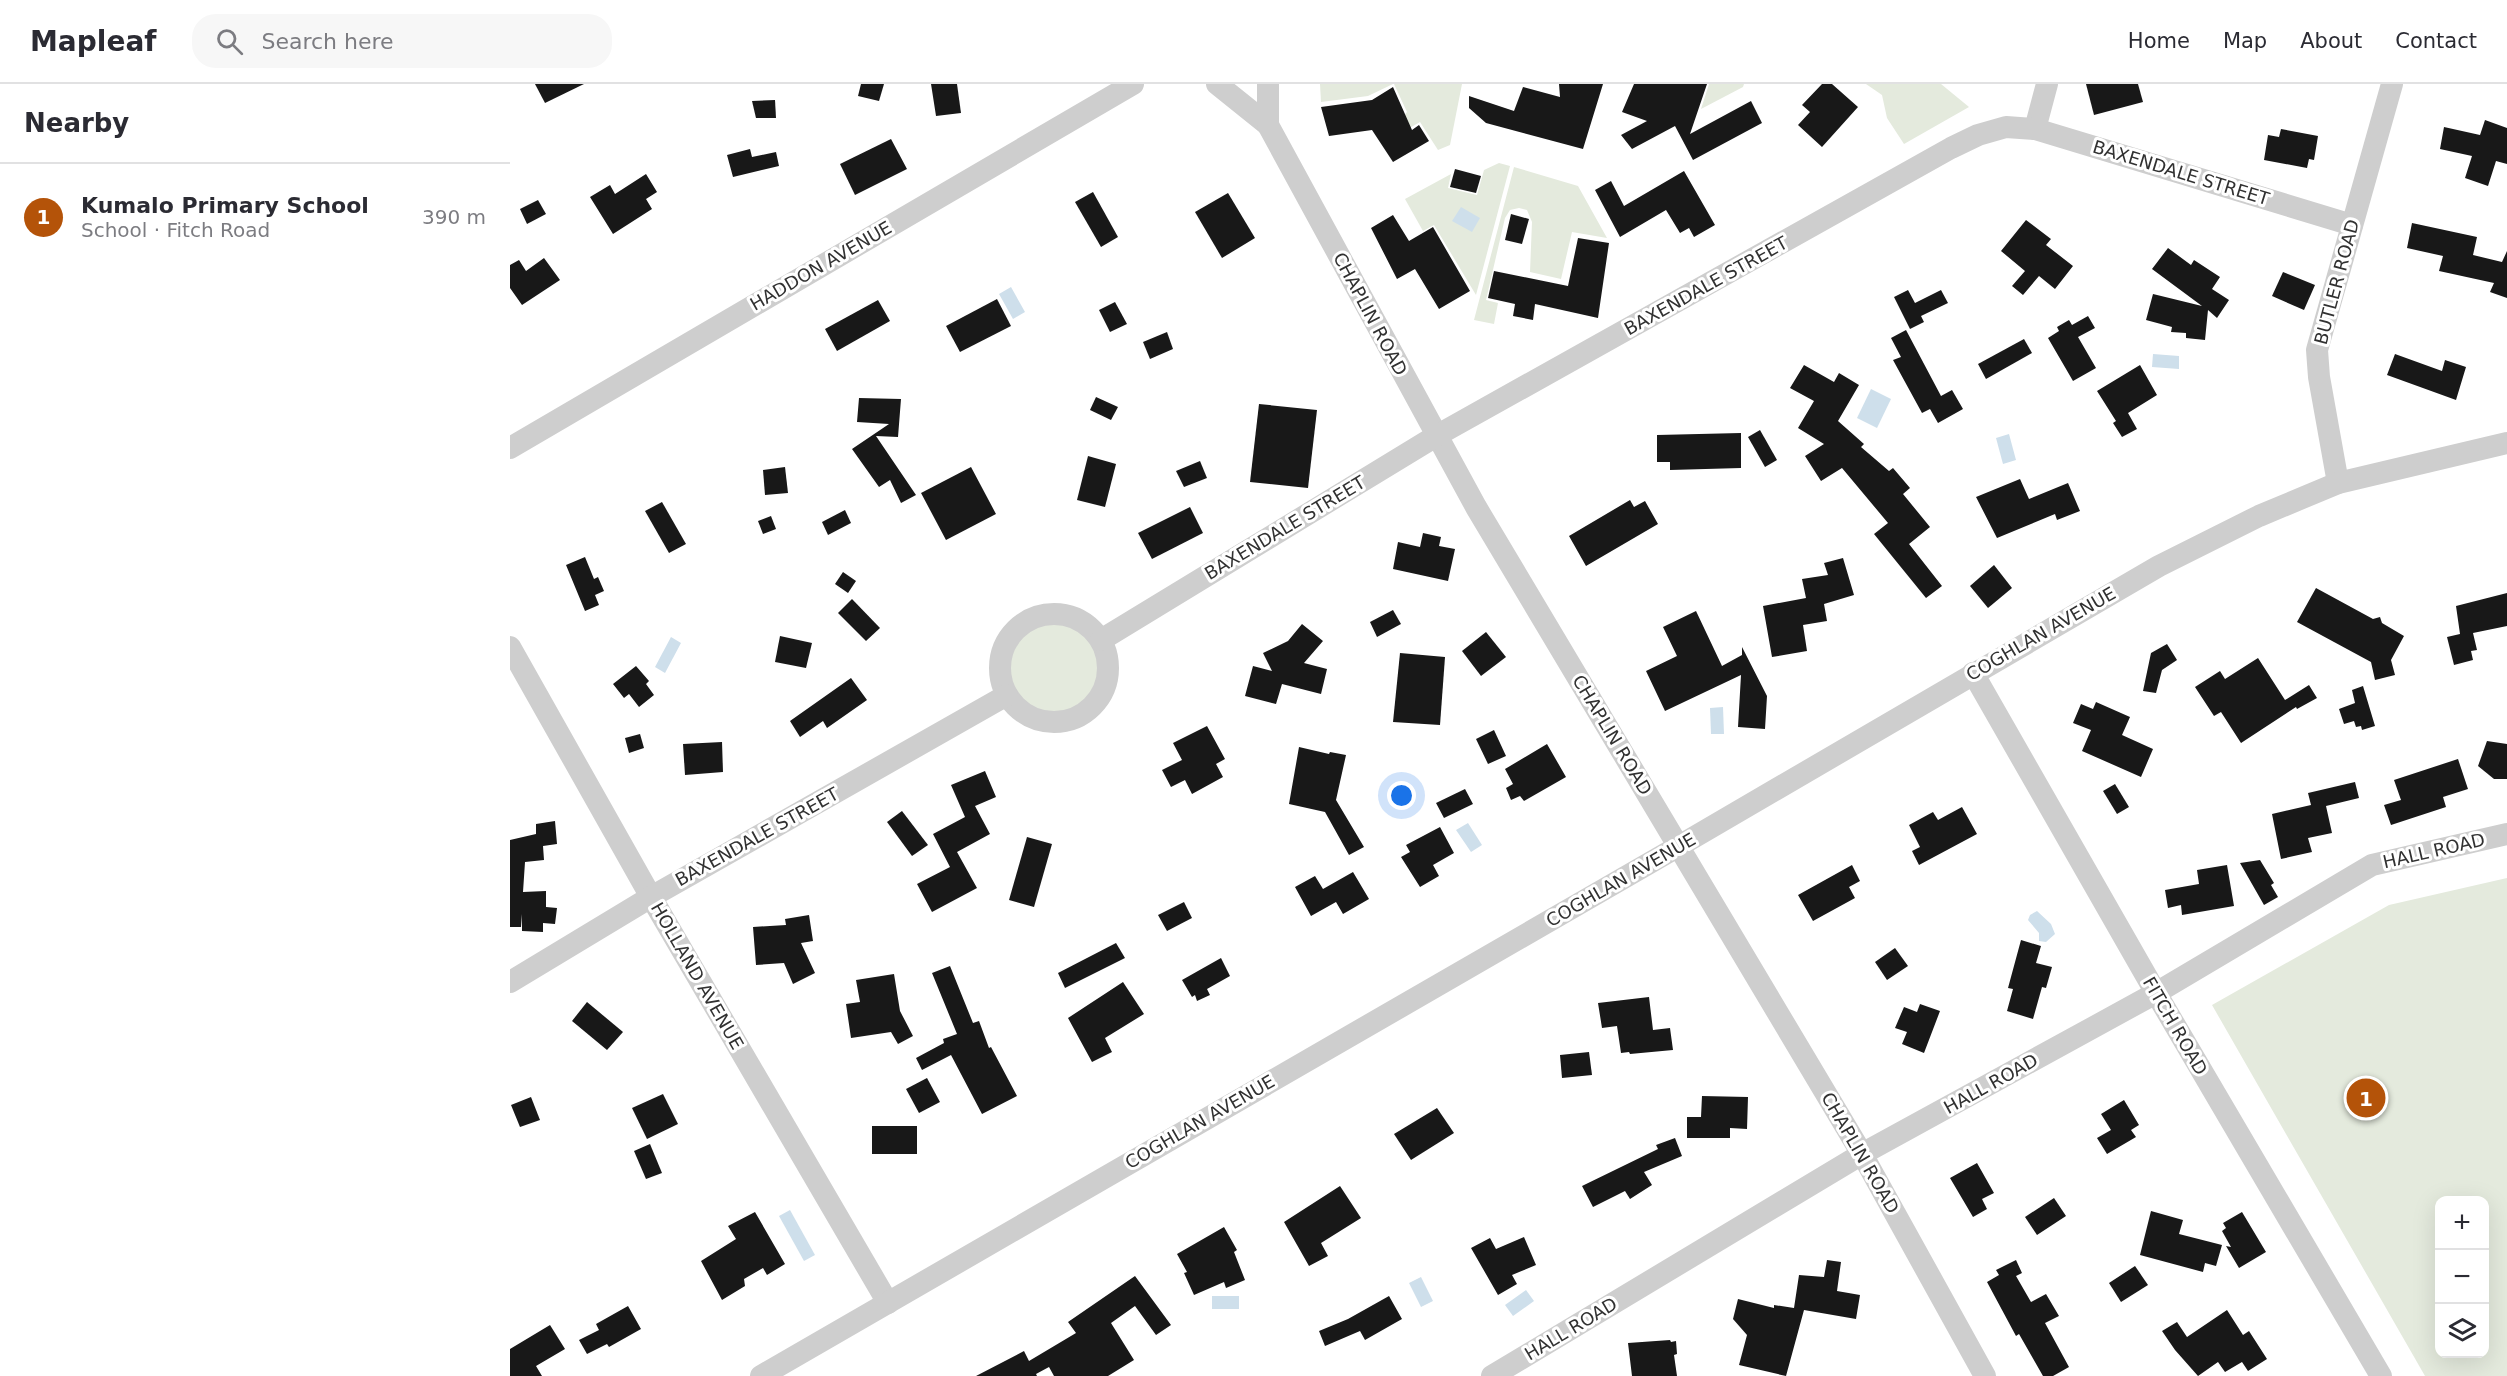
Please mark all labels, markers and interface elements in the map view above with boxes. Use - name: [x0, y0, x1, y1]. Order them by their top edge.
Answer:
- search box: [192, 14, 612, 68]
- text: Mapleaf: [30, 25, 156, 58]
- icon: search: [213, 25, 246, 58]
- text: Search here: [261, 29, 394, 54]
- text: Home: [2128, 29, 2190, 53]
- text: Map: [2223, 29, 2267, 53]
- text: About: [2300, 29, 2362, 53]
- text: Contact: [2395, 29, 2477, 53]
- text: Nearby: [24, 108, 129, 138]
- street label: BAXENDALE STREET: [2090, 136, 2273, 210]
- text: Kumalo Primary School: [81, 193, 369, 218]
- text: 1: [37, 205, 50, 229]
- text: 390 m: [422, 205, 486, 229]
- street label: HADDON AVENUE: [746, 217, 895, 315]
- street label: BUTLER ROAD: [2310, 217, 2363, 347]
- text: School · Fitch Road: [81, 218, 270, 242]
- street label: BAXENDALE STREET: [1620, 231, 1792, 339]
- street label: CHAPLIN ROAD: [1329, 249, 1412, 379]
- street label: BAXENDALE STREET: [1201, 471, 1370, 584]
- street label: COGHLAN AVENUE: [1962, 582, 2119, 685]
- street label: CHAPLIN ROAD: [1568, 671, 1657, 799]
- your location: [1387, 781, 1416, 810]
- street label: BAXENDALE STREET: [671, 782, 843, 890]
- street label: COGHLAN AVENUE: [1542, 828, 1699, 931]
- street label: HALL ROAD: [2381, 829, 2487, 872]
- street label: HOLLAND AVENUE: [647, 898, 748, 1053]
- street label: FITCH ROAD: [2139, 973, 2212, 1079]
- street label: HALL ROAD: [1940, 1049, 2041, 1118]
- street label: COGHLAN AVENUE: [1121, 1070, 1278, 1173]
- pin: 1: [2346, 1076, 2386, 1120]
- street label: CHAPLIN ROAD: [1817, 1088, 1904, 1217]
- map controls: [2435, 1196, 2489, 1358]
- button: +: [2435, 1196, 2489, 1250]
- button: −: [2435, 1250, 2489, 1304]
- street label: HALL ROAD: [1521, 1293, 1621, 1364]
- button: layers: [2435, 1304, 2489, 1358]

